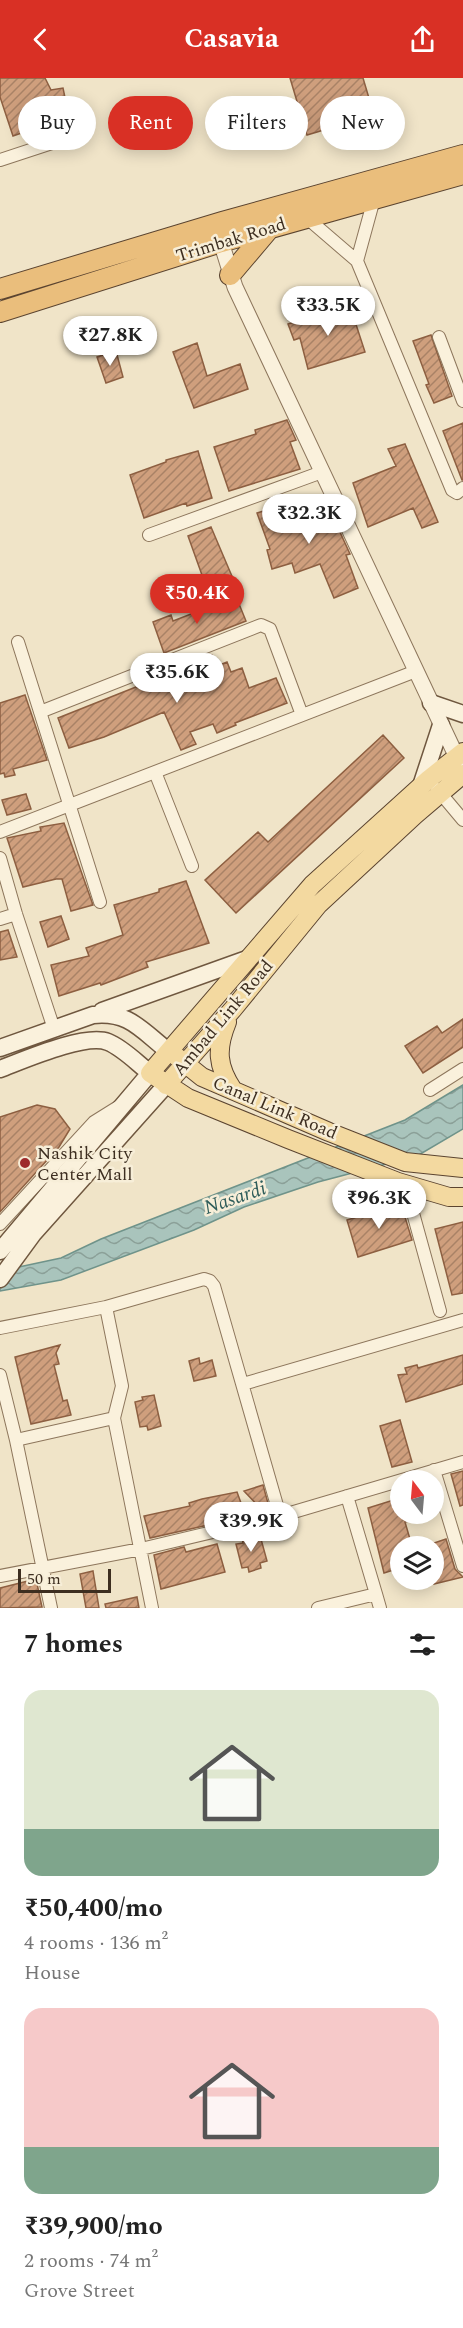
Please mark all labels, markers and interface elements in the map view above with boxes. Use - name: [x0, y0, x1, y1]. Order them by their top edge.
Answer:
- text: Casavia: [184, 18, 279, 60]
- icon: back: [24, 23, 57, 56]
- icon: share: [406, 23, 439, 56]
- chip: Buy: [18, 96, 96, 150]
- chip: Rent: [108, 96, 193, 150]
- chip: Filters: [205, 96, 308, 150]
- chip: New: [320, 96, 405, 150]
- street label: Trimbak Road: [173, 210, 289, 270]
- pin: ₹33.5K: [279, 286, 377, 337]
- text: ₹33.5K: [295, 290, 361, 320]
- pin: ₹27.8K: [61, 316, 159, 367]
- text: ₹27.8K: [77, 320, 143, 350]
- pin: ₹32.3K: [260, 494, 358, 545]
- text: ₹32.3K: [276, 498, 342, 528]
- pin: ₹50.4K: [148, 574, 246, 625]
- text: ₹50.4K: [164, 578, 230, 608]
- pin: ₹35.6K: [128, 653, 226, 704]
- text: ₹35.6K: [144, 657, 210, 687]
- street label: Ambad Link Road: [166, 954, 280, 1082]
- street label: Canal Link Road: [208, 1070, 342, 1146]
- place label: Nashik City Center Mall: [37, 1140, 133, 1188]
- marker: Nashik City Center Mall: [18, 1156, 32, 1170]
- water label: Nasardi: [200, 1173, 271, 1223]
- pin: ₹96.3K: [330, 1179, 428, 1230]
- text: ₹96.3K: [346, 1183, 412, 1213]
- north arrow: [390, 1470, 444, 1524]
- map controls: [390, 1470, 444, 1590]
- pin: ₹39.9K: [202, 1502, 300, 1553]
- text: ₹39.9K: [218, 1506, 284, 1536]
- button: layers: [390, 1536, 444, 1590]
- scale bar: [18, 1566, 111, 1594]
- text: 50 m: [27, 1567, 61, 1591]
- text: 7 homes: [24, 1624, 123, 1664]
- icon: filters: [406, 1628, 439, 1661]
- icon: home: [178, 1729, 286, 1837]
- text: ₹50,400/mo: [24, 1888, 163, 1928]
- text: 4 rooms · 136 m²: [24, 1928, 168, 1958]
- text: House: [24, 1958, 81, 1988]
- icon: home: [178, 2047, 286, 2155]
- text: ₹39,900/mo: [24, 2206, 163, 2246]
- text: 2 rooms · 74 m²: [24, 2246, 158, 2276]
- text: Grove Street: [24, 2276, 135, 2306]

